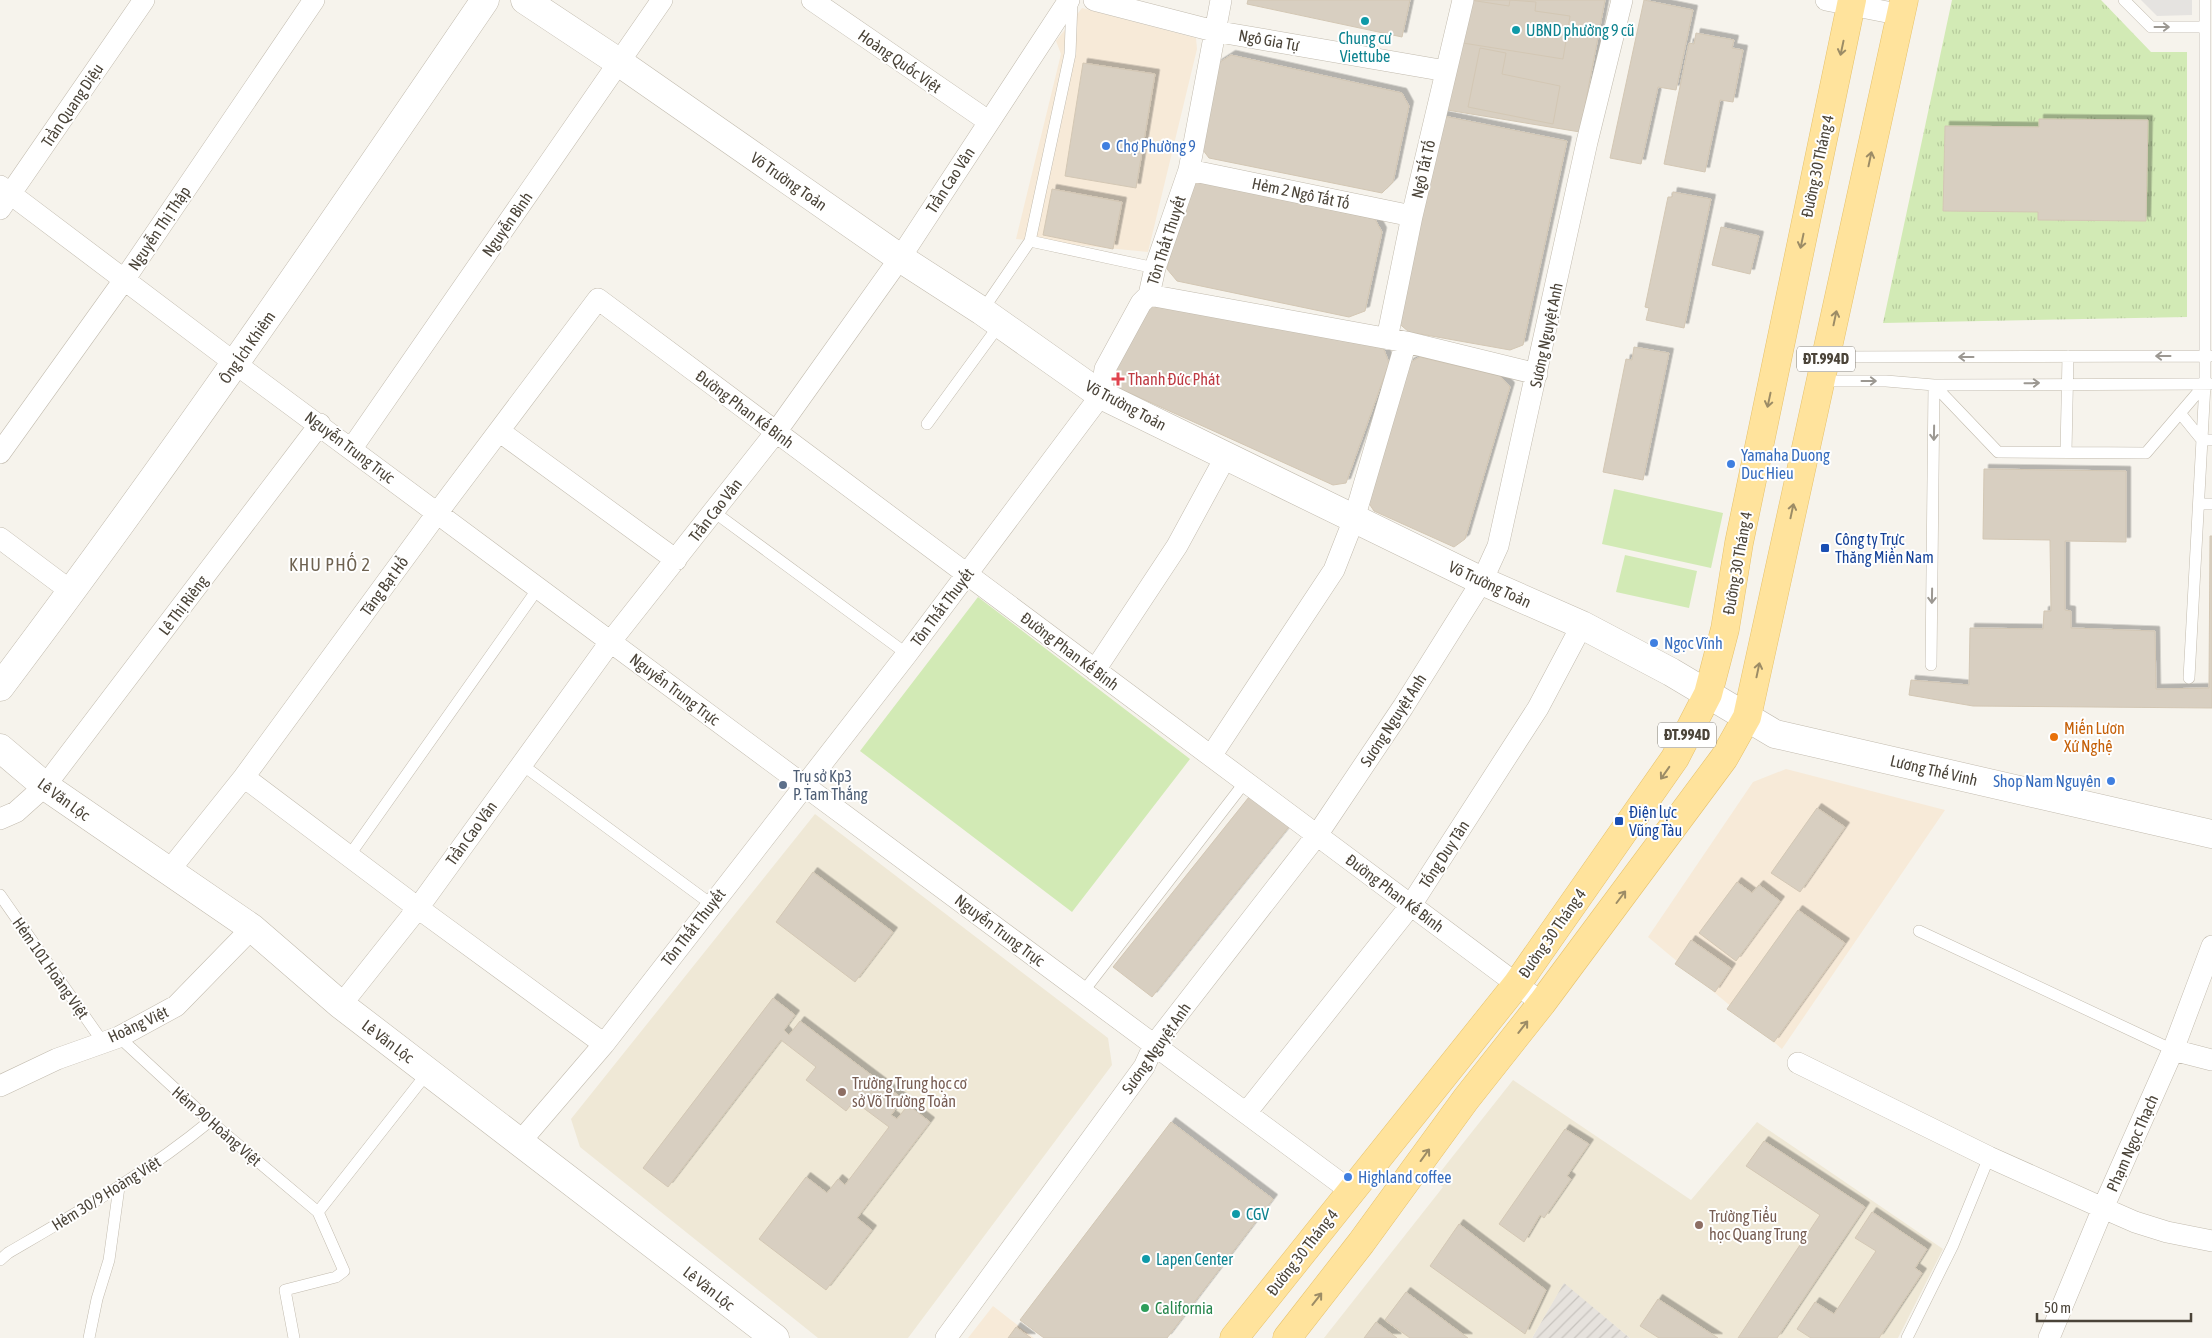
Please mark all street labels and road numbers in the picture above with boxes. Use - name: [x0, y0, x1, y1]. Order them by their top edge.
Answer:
- street label: Hoàng Quốc Việt: [854, 25, 946, 97]
- street label: Ngô Gia Tự: [1237, 26, 1301, 55]
- street label: Trần Quang Diệu: [37, 59, 107, 151]
- street label: Đường 30 Tháng 4: [1797, 113, 1838, 219]
- street label: Ngô Tất Tố: [1407, 138, 1439, 200]
- street label: Trần Cao Vân: [921, 143, 978, 216]
- street label: Võ Trường Toản: [747, 148, 831, 215]
- street label: Hẻm 2 Ngô Tất Tố: [1250, 173, 1352, 213]
- street label: Nguyễn Thị Thập: [124, 183, 195, 274]
- street label: Nguyễn Bình: [478, 188, 537, 260]
- street label: Tôn Thất Thuyết: [1142, 192, 1190, 287]
- street label: Sương Nguyệt Anh: [1526, 281, 1567, 389]
- street label: Ông Ích Khiêm: [215, 307, 279, 387]
- road number: ĐT.994D: [1797, 346, 1855, 372]
- street label: Đường Phan Kế Bính: [692, 366, 798, 452]
- street label: Võ Trường Toản: [1082, 376, 1169, 435]
- street label: Nguyễn Trung Trực: [301, 407, 398, 487]
- street label: Trần Cao Vân: [684, 474, 745, 545]
- street label: Đường 30 Tháng 4: [1719, 510, 1756, 616]
- street label: Tăng Bạt Hổ: [356, 552, 412, 620]
- street label: Võ Trường Toản: [1446, 557, 1534, 612]
- street label: Tôn Thất Thuyết: [906, 564, 978, 650]
- street label: Lê Thị Riêng: [155, 572, 212, 639]
- street label: Đường Phan Kế Bính: [1017, 608, 1123, 694]
- street label: Nguyễn Trung Trực: [626, 649, 723, 729]
- street label: Sương Nguyệt Anh: [1356, 670, 1430, 770]
- road number: ĐT.994D: [1658, 722, 1716, 748]
- street label: Lương Thế Vinh: [1888, 750, 1980, 790]
- street label: Lê Văn Lộc: [34, 774, 94, 824]
- street label: Trần Cao Vân: [441, 797, 500, 869]
- street label: Tống Duy Tân: [1415, 816, 1473, 892]
- street label: Đường Phan Kế Bính: [1342, 850, 1448, 936]
- street label: Tôn Thất Thuyết: [657, 884, 730, 970]
- street label: Đường 30 Tháng 4: [1515, 885, 1590, 982]
- street label: Nguyễn Trung Trực: [951, 890, 1048, 970]
- street label: Hẻm 101 Hoàng Việt: [9, 914, 93, 1023]
- street label: Sương Nguyệt Anh: [1118, 999, 1195, 1097]
- street label: Hoàng Việt: [105, 1002, 172, 1047]
- street label: Lê Văn Lộc: [359, 1016, 417, 1066]
- street label: Hẻm 90 Hoàng Việt: [168, 1082, 265, 1171]
- street label: Phạm Ngọc Thạch: [2103, 1092, 2162, 1195]
- street label: Hẻm 30/9 Hoàng Việt: [48, 1152, 165, 1235]
- street label: Đường 30 Tháng 4: [1263, 1205, 1342, 1299]
- street label: Lê Văn Lộc: [680, 1262, 738, 1314]

